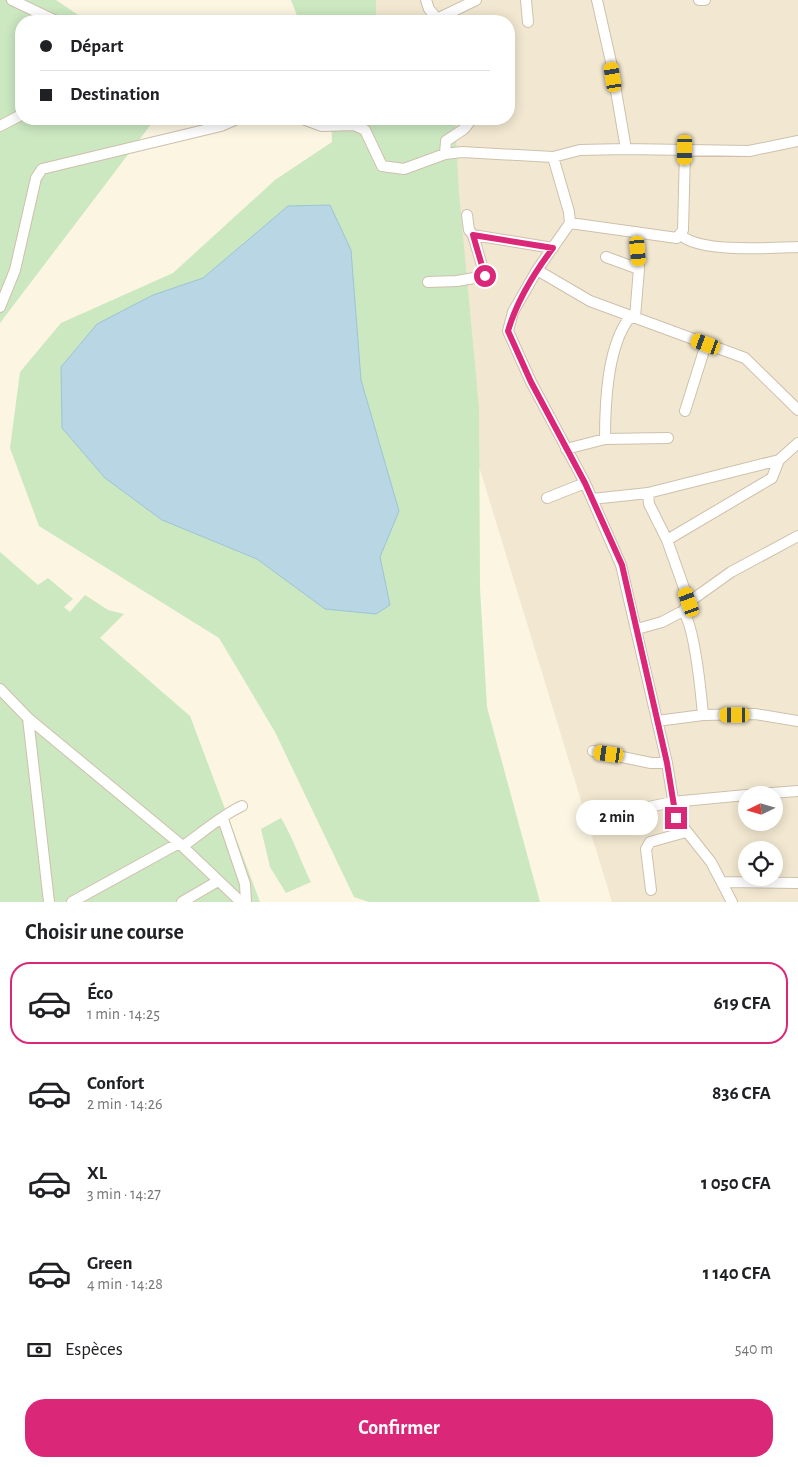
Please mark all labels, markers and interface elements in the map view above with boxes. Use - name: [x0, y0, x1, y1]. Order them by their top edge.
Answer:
- text: Départ: [70, 37, 123, 56]
- car: [603, 61, 622, 93]
- text: Destination: [70, 85, 160, 104]
- car: [677, 135, 692, 165]
- car: [629, 235, 646, 267]
- route start: [474, 265, 496, 287]
- car: [689, 332, 722, 356]
- car: [676, 585, 701, 619]
- car: [720, 708, 750, 723]
- car: [593, 744, 624, 764]
- north arrow: [738, 786, 782, 831]
- map controls: [738, 786, 783, 886]
- callout: 2 min: [576, 800, 658, 836]
- route end: [665, 807, 687, 829]
- text: 2 min: [599, 809, 635, 825]
- button: locate: [738, 841, 783, 886]
- text: Choisir une course: [25, 921, 184, 943]
- icon: car: [27, 981, 72, 1026]
- text: Éco: [87, 984, 113, 1003]
- text: 619 CFA: [714, 994, 771, 1013]
- text: 1 min · 14:25: [87, 1006, 160, 1022]
- icon: car: [27, 1071, 72, 1116]
- text: Confort: [87, 1074, 144, 1093]
- text: 836 CFA: [712, 1084, 771, 1103]
- text: 2 min · 14:26: [87, 1096, 162, 1112]
- icon: car: [27, 1161, 72, 1206]
- text: XL: [87, 1164, 107, 1183]
- text: 1 050 CFA: [701, 1174, 771, 1193]
- text: 3 min · 14:27: [87, 1186, 161, 1202]
- icon: car: [27, 1251, 72, 1296]
- text: Green: [87, 1254, 133, 1273]
- text: 1 140 CFA: [703, 1264, 771, 1283]
- text: 4 min · 14:28: [87, 1276, 163, 1292]
- icon: cash: [25, 1336, 53, 1364]
- text: Espèces: [65, 1340, 123, 1359]
- text: 540 m: [735, 1341, 773, 1357]
- button: Confirmer: [25, 1399, 773, 1457]

